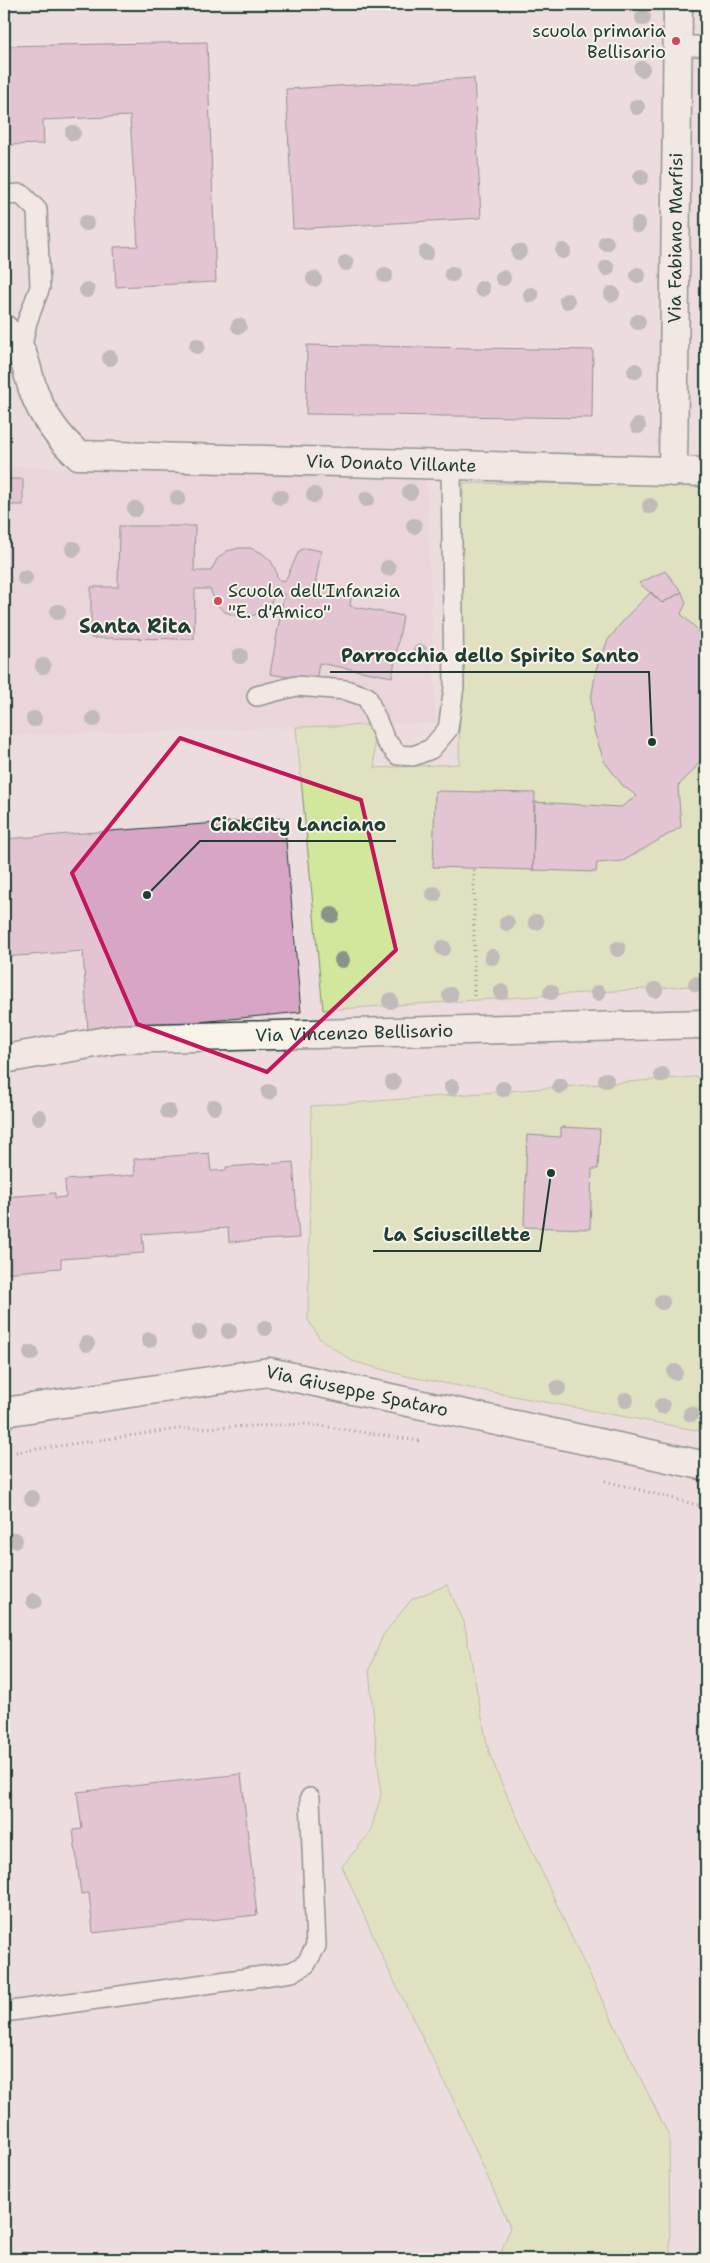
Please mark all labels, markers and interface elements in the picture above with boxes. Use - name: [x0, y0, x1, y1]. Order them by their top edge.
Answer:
- place label: scuola primaria Bellisario: [532, 19, 666, 64]
- marker: scuola primaria Bellisario: [670, 35, 682, 47]
- street label: Via Fabiano Marfisi: [663, 153, 688, 323]
- street label: Via Donato Villante: [306, 449, 477, 478]
- place label: Scuola dell'Infanzia "E. d'Amico": [228, 579, 400, 624]
- marker: Scuola dell'Infanzia "E. d'Amico": [212, 595, 224, 607]
- district label: Santa Rita: [79, 613, 191, 639]
- callout: Parrocchia dello Spirito Santo: [330, 638, 649, 672]
- text: Parrocchia dello Spirito Santo: [341, 643, 639, 668]
- callout: CiakCity Lanciano: [200, 807, 396, 841]
- text: CiakCity Lanciano: [210, 812, 386, 837]
- street label: Via Vincenzo Bellisario: [255, 1018, 454, 1048]
- callout: La Sciuscillette: [373, 1217, 540, 1251]
- text: La Sciuscillette: [383, 1222, 531, 1247]
- street label: Via Giuseppe Spataro: [264, 1360, 450, 1422]

